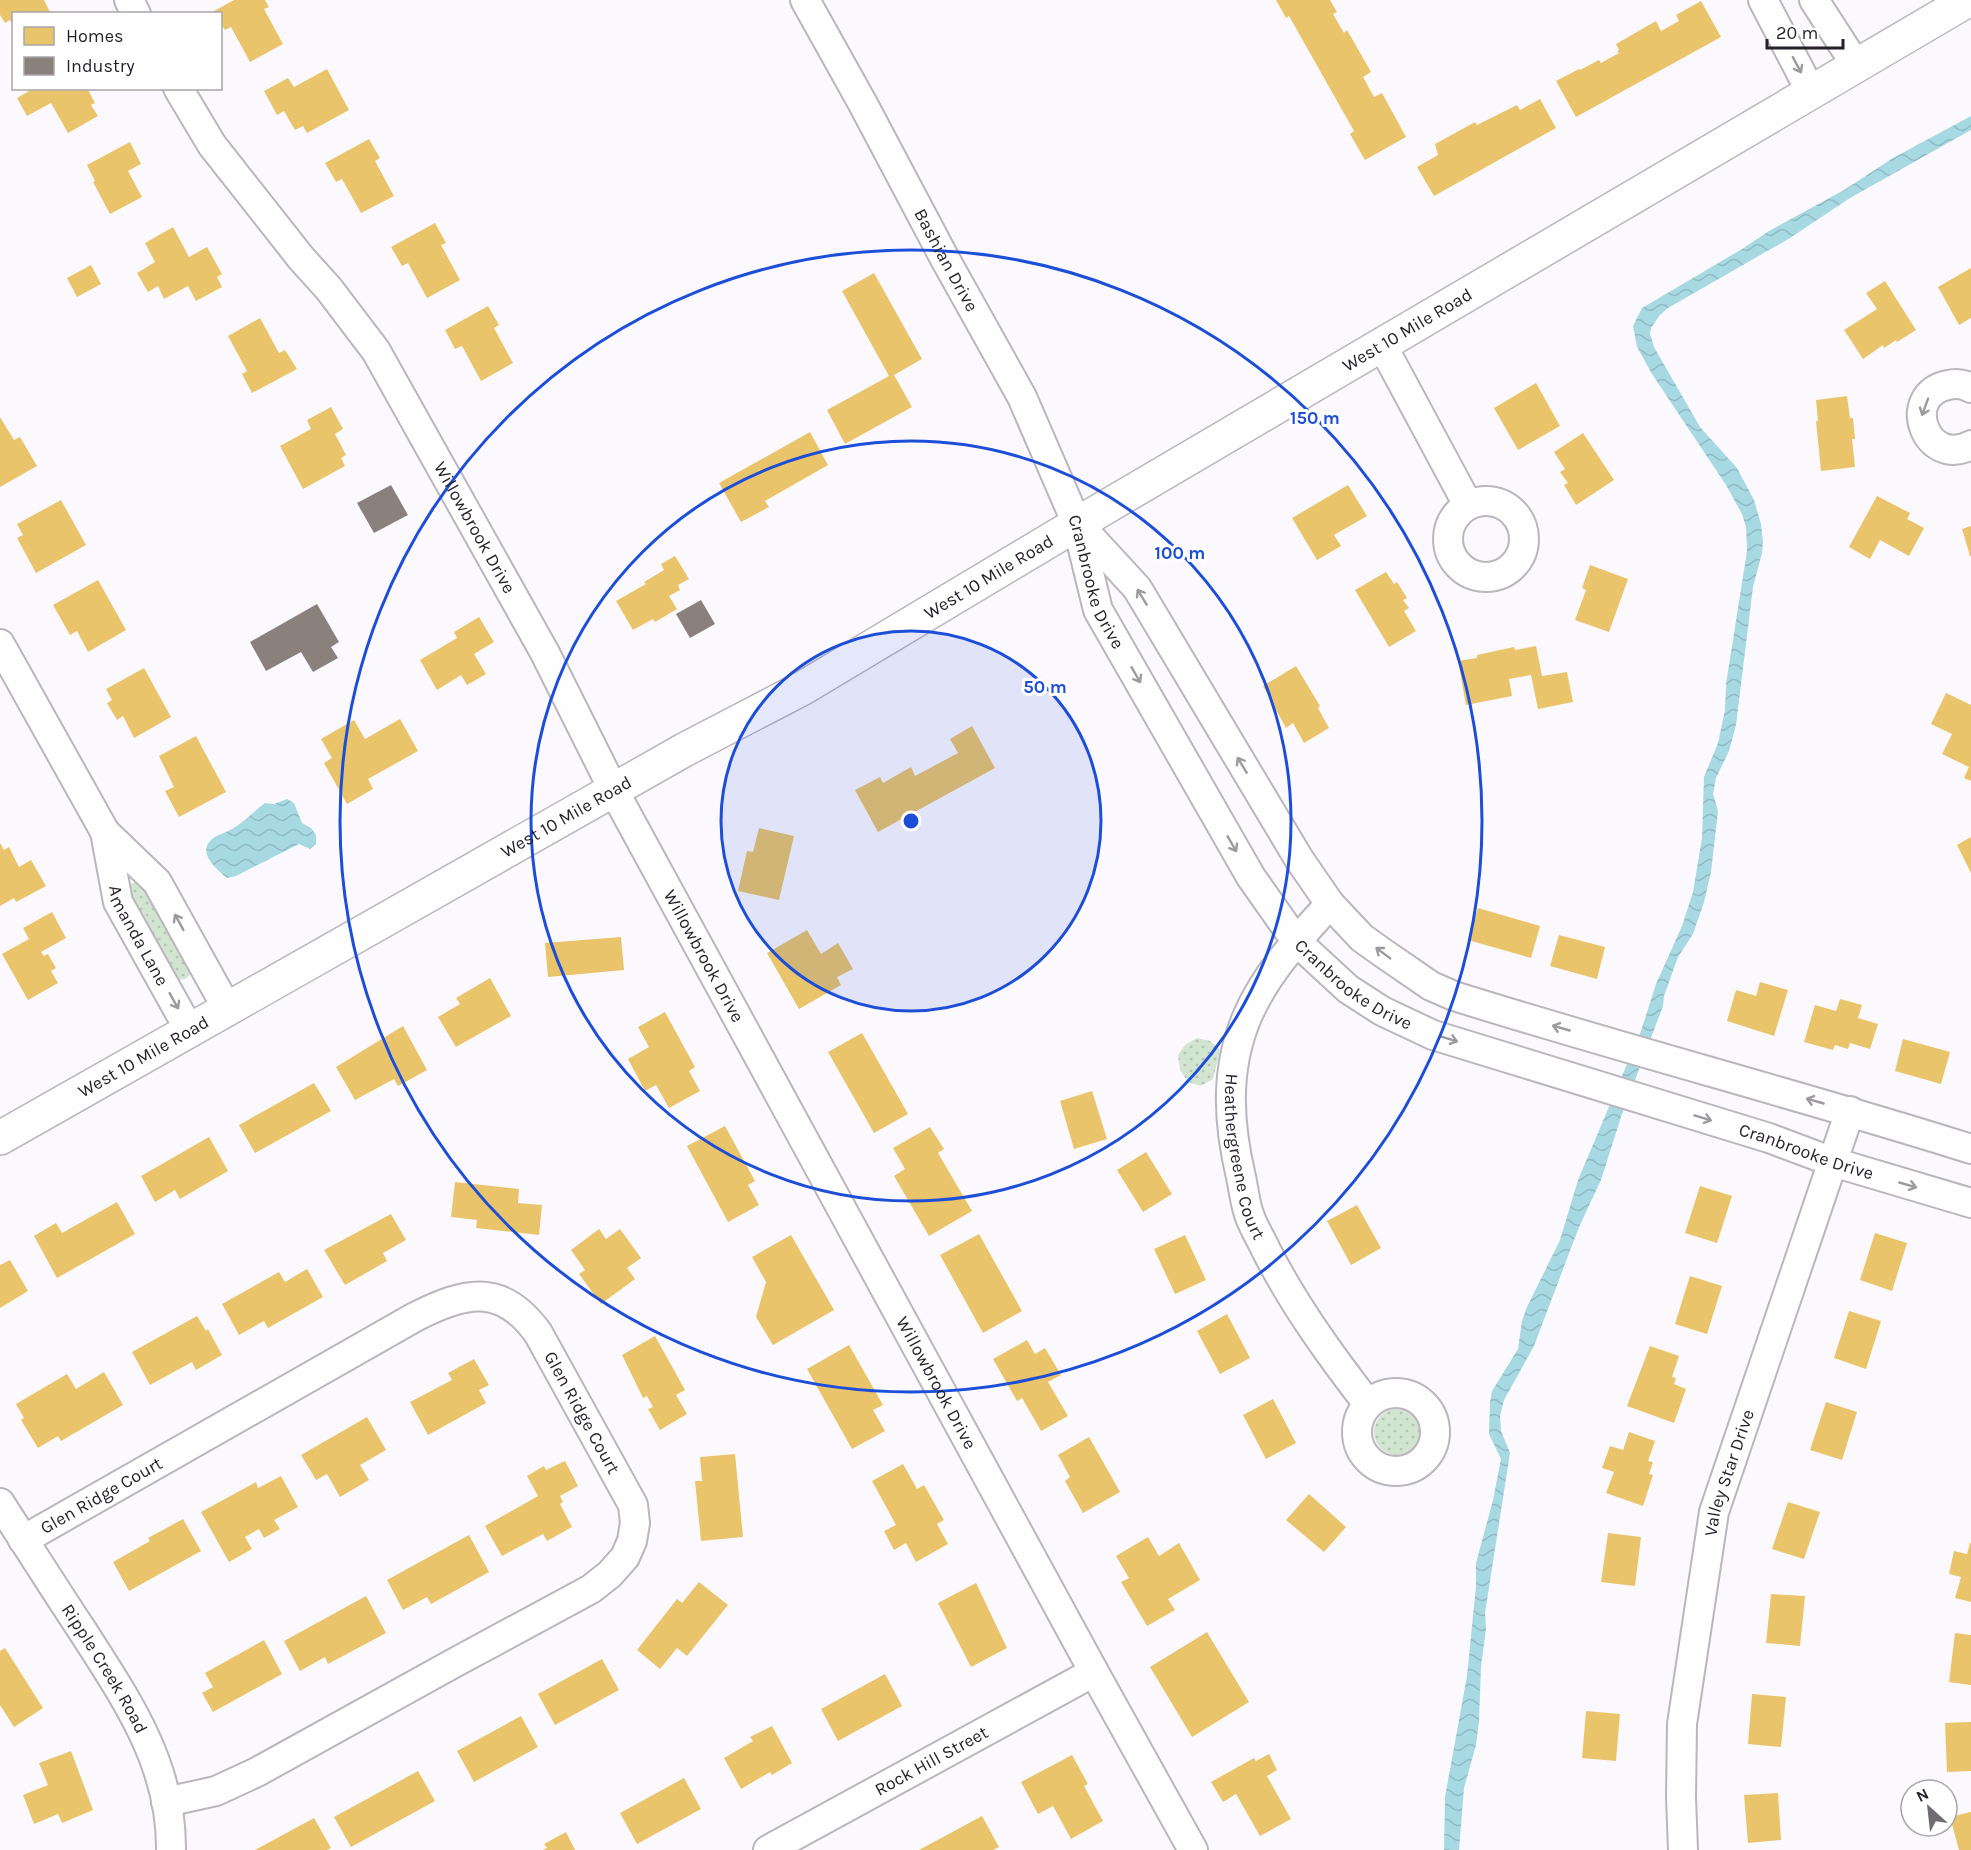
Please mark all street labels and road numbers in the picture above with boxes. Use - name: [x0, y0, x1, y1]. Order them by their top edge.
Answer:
- street label: Bashian Drive: [909, 205, 983, 315]
- street label: West 10 Mile Road: [1338, 283, 1476, 377]
- street label: Willowbrook Drive: [429, 458, 520, 597]
- street label: Cranbrooke Drive: [1063, 511, 1129, 653]
- street label: West 10 Mile Road: [920, 530, 1057, 624]
- street label: West 10 Mile Road: [497, 771, 636, 863]
- street label: Amanda Lane: [104, 883, 174, 990]
- street label: Willowbrook Drive: [659, 886, 749, 1026]
- street label: Cranbrooke Drive: [1290, 934, 1416, 1035]
- street label: West 10 Mile Road: [74, 1011, 213, 1102]
- street label: Heathergreene Court: [1220, 1073, 1270, 1244]
- street label: Cranbrooke Drive: [1736, 1118, 1876, 1184]
- street label: Willowbrook Drive: [891, 1313, 981, 1453]
- street label: Glen Ridge Court: [539, 1347, 625, 1478]
- street label: Valley Star Drive: [1699, 1407, 1759, 1538]
- street label: Glen Ridge Court: [36, 1452, 166, 1539]
- street label: Ripple Creek Road: [57, 1600, 153, 1737]
- street label: Rock Hill Street: [871, 1721, 992, 1801]

